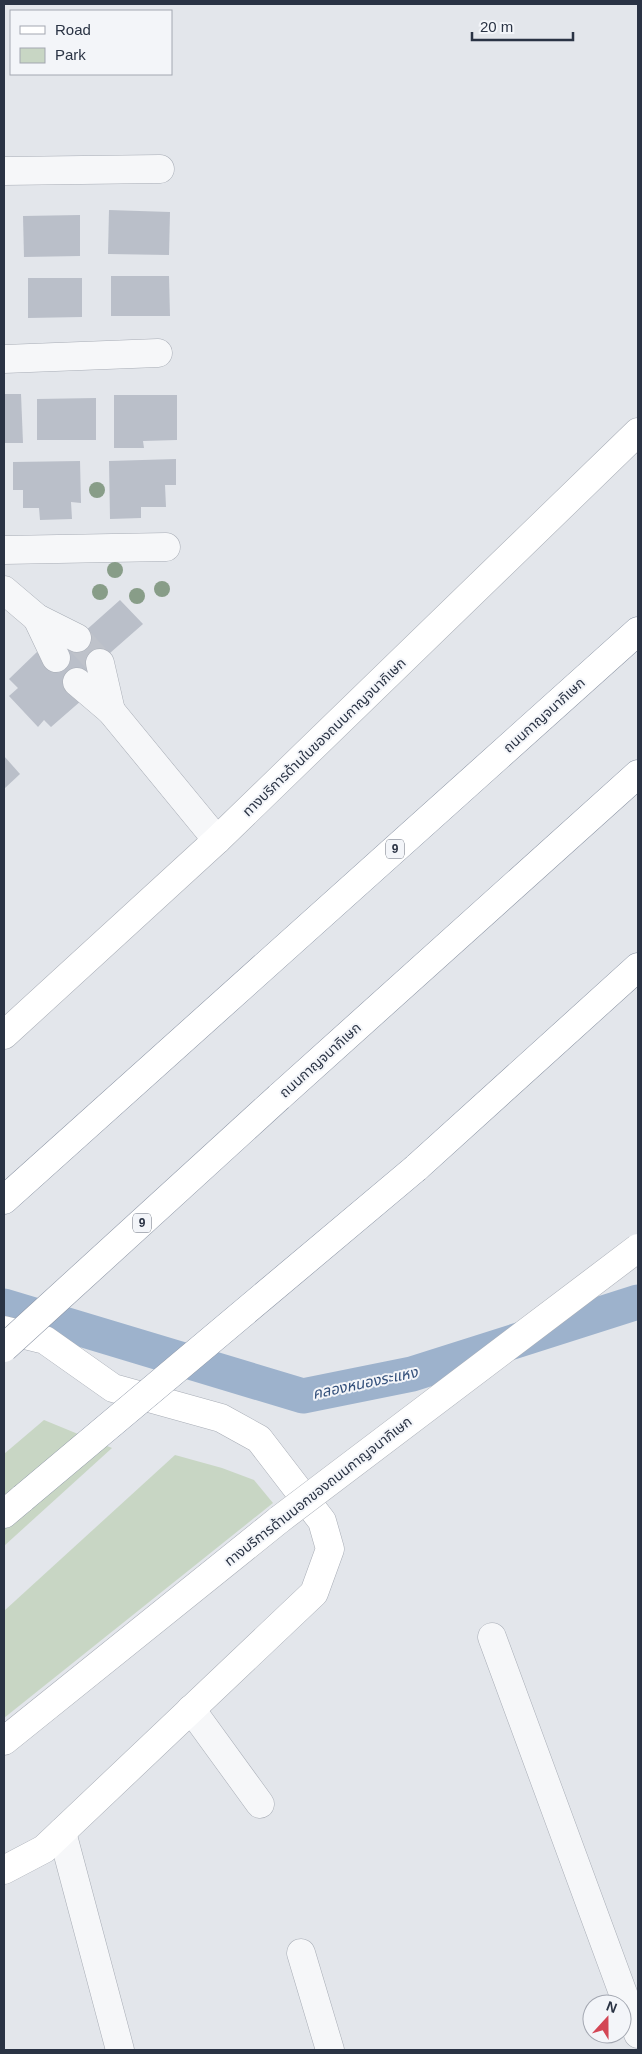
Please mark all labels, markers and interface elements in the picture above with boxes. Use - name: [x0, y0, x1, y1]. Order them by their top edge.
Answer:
- legend: [10, 10, 172, 75]
- scale bar: [472, 10, 573, 42]
- text: 20 m: [480, 18, 513, 35]
- text: Road: [55, 21, 91, 38]
- text: Park: [55, 46, 86, 63]
- street label: ทางบริการด้านในของถนนกาญจนาภิเษก: [239, 655, 409, 819]
- street label: ถนนกาญจนาภิเษก: [500, 674, 588, 756]
- road number: 9: [386, 840, 404, 859]
- street label: ถนนกาญจนาภิเษก: [276, 1019, 364, 1101]
- road number: 9: [133, 1214, 151, 1232]
- water label: คลองหนองระแหง: [311, 1363, 420, 1402]
- street label: ทางบริการด้านนอกของถนนกาญจนาภิเษก: [221, 1413, 415, 1569]
- north arrow: [582, 1994, 632, 2044]
- text: N: [604, 1998, 619, 2016]

